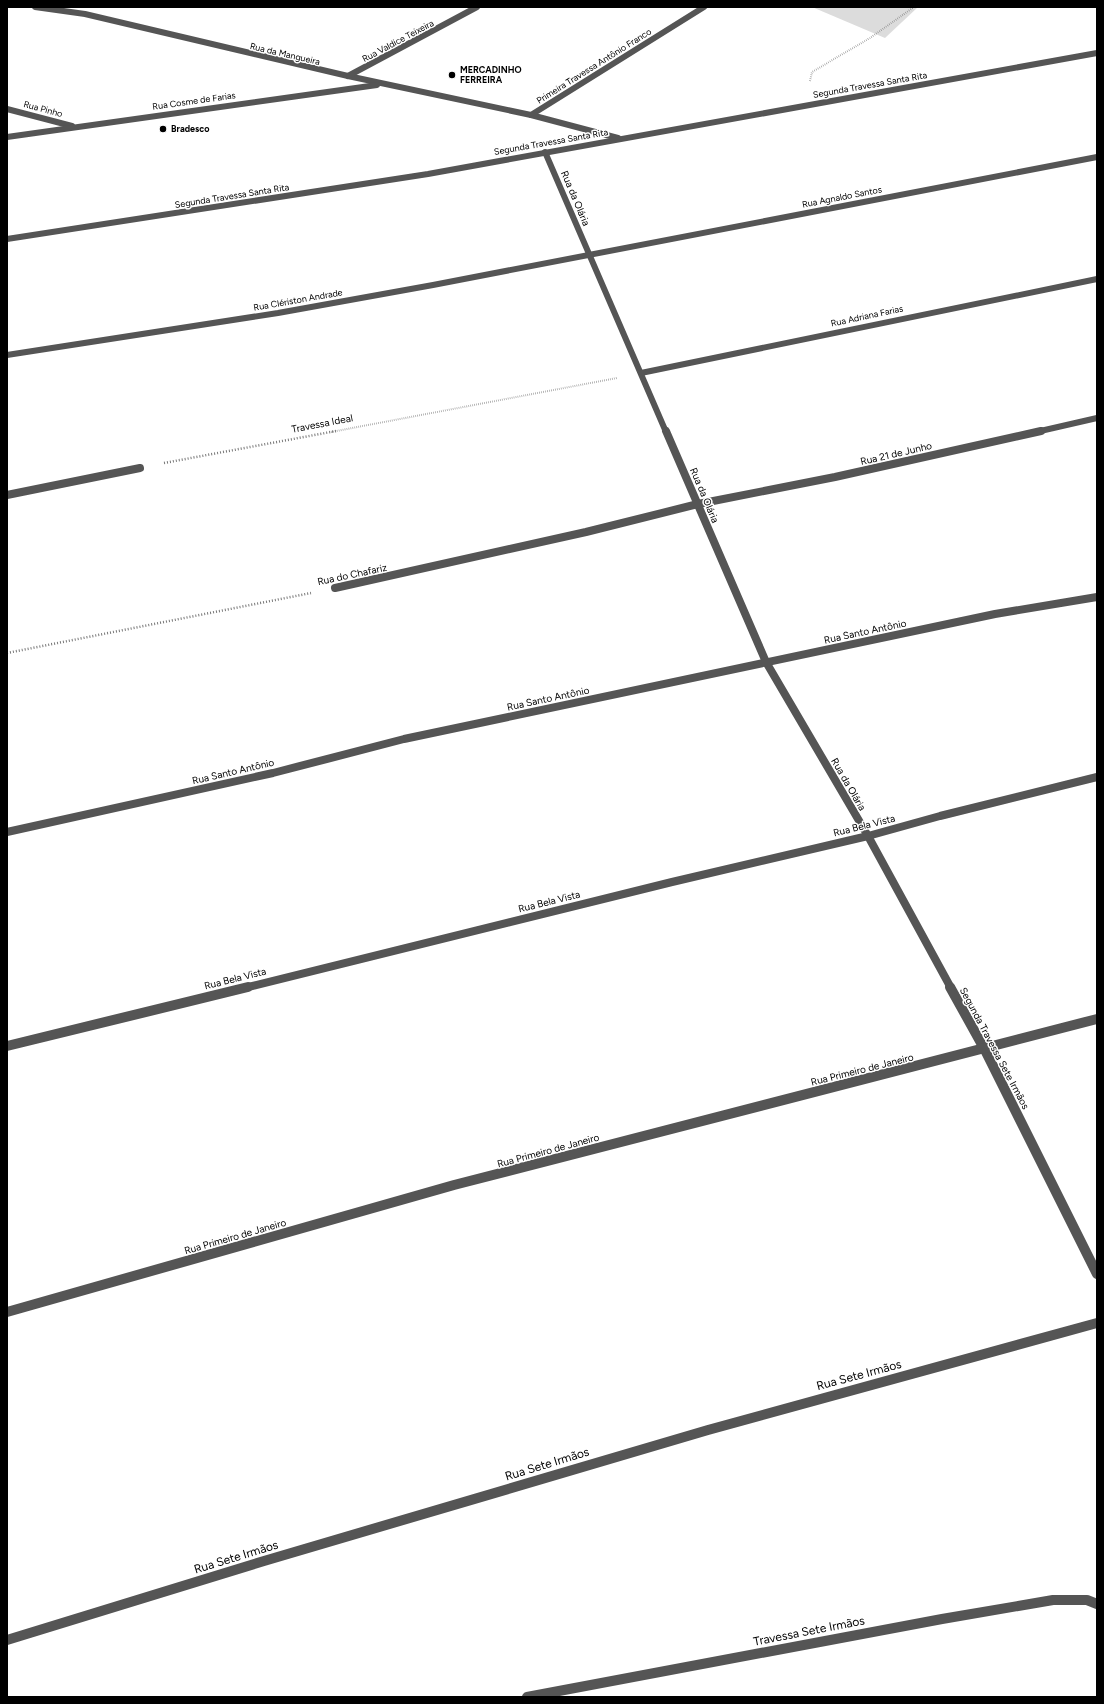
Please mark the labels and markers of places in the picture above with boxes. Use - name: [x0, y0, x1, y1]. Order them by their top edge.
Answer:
- place label: MERCADINHO FERREIRA: [460, 64, 521, 85]
- marker: MERCADINHO FERREIRA: [447, 70, 457, 80]
- place label: Bradesco: [171, 123, 209, 134]
- marker: Bradesco: [158, 124, 168, 134]

